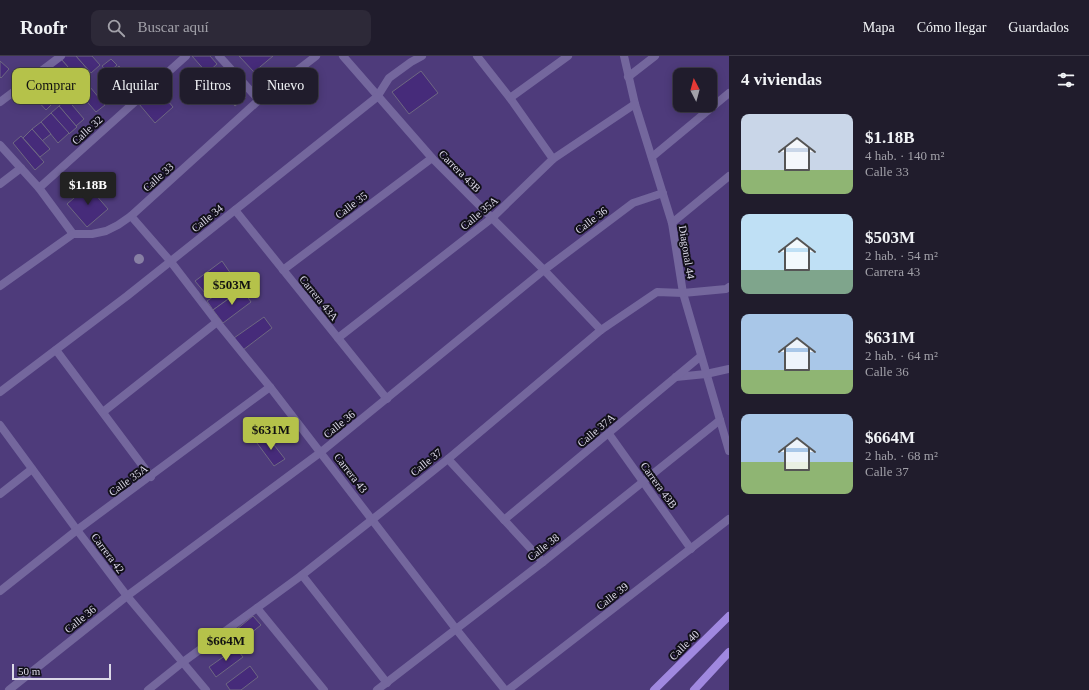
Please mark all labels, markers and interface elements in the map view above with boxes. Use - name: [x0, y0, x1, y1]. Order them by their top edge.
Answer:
- search box: [91, 10, 371, 46]
- text: Roofr: [20, 17, 67, 38]
- icon: search: [105, 17, 127, 39]
- text: Buscar aquí: [137, 19, 209, 35]
- text: Mapa: [863, 20, 895, 35]
- text: Cómo llegar: [917, 20, 986, 35]
- text: Guardados: [1008, 20, 1069, 35]
- chip: Comprar: [12, 68, 90, 104]
- chip: Alquilar: [98, 68, 172, 104]
- chip: Filtros: [180, 68, 245, 104]
- chip: Nuevo: [253, 68, 318, 104]
- north arrow: [673, 68, 717, 112]
- map controls: [673, 68, 717, 112]
- icon: filters: [1055, 69, 1077, 91]
- text: 4 viviendas: [741, 70, 822, 89]
- street label: Calle 32: [69, 113, 105, 147]
- text: $1.18B: [865, 128, 915, 147]
- icon: home: [773, 130, 821, 178]
- street label: Carrera 43B: [437, 148, 483, 194]
- text: 4 hab. · 140 m²: [865, 148, 944, 163]
- street label: Calle 33: [140, 160, 176, 194]
- text: Calle 33: [865, 164, 909, 179]
- pin: $1.18B: [55, 172, 121, 206]
- text: $1.18B: [69, 177, 107, 192]
- street label: Calle 35: [333, 189, 370, 221]
- street label: Calle 35A: [458, 194, 500, 232]
- street label: Calle 34: [189, 201, 226, 234]
- street label: Calle 36: [573, 204, 610, 236]
- street label: Diagonal 44: [677, 224, 697, 280]
- text: $503M: [865, 228, 915, 247]
- icon: home: [773, 230, 821, 278]
- text: 2 hab. · 54 m²: [865, 248, 938, 263]
- text: Carrera 43: [865, 264, 920, 279]
- pin: $503M: [204, 272, 260, 306]
- street label: Carrera 43A: [297, 273, 341, 323]
- text: $503M: [213, 277, 251, 292]
- text: $631M: [865, 328, 915, 347]
- icon: home: [773, 330, 821, 378]
- text: 2 hab. · 64 m²: [865, 348, 938, 363]
- text: Calle 36: [865, 364, 909, 379]
- street label: Calle 36: [321, 407, 358, 440]
- street label: Calle 37A: [575, 411, 617, 449]
- pin: $631M: [243, 417, 299, 451]
- text: $631M: [252, 422, 290, 437]
- text: $664M: [865, 428, 915, 447]
- icon: home: [773, 430, 821, 478]
- street label: Calle 37: [408, 445, 445, 478]
- text: 2 hab. · 68 m²: [865, 448, 938, 463]
- street label: Carrera 43: [332, 451, 370, 495]
- street label: Carrera 43B: [638, 460, 680, 510]
- street label: Calle 35A: [106, 462, 150, 498]
- text: Calle 37: [865, 464, 909, 479]
- street label: Carrera 42: [89, 531, 127, 575]
- street label: Calle 38: [525, 531, 562, 563]
- street label: Calle 39: [594, 580, 631, 612]
- street label: Calle 36: [62, 602, 99, 635]
- street label: Calle 40: [667, 627, 702, 662]
- pin: $664M: [198, 628, 254, 662]
- text: $664M: [207, 633, 245, 648]
- scale bar: [12, 662, 111, 681]
- text: 50 m: [18, 665, 40, 677]

